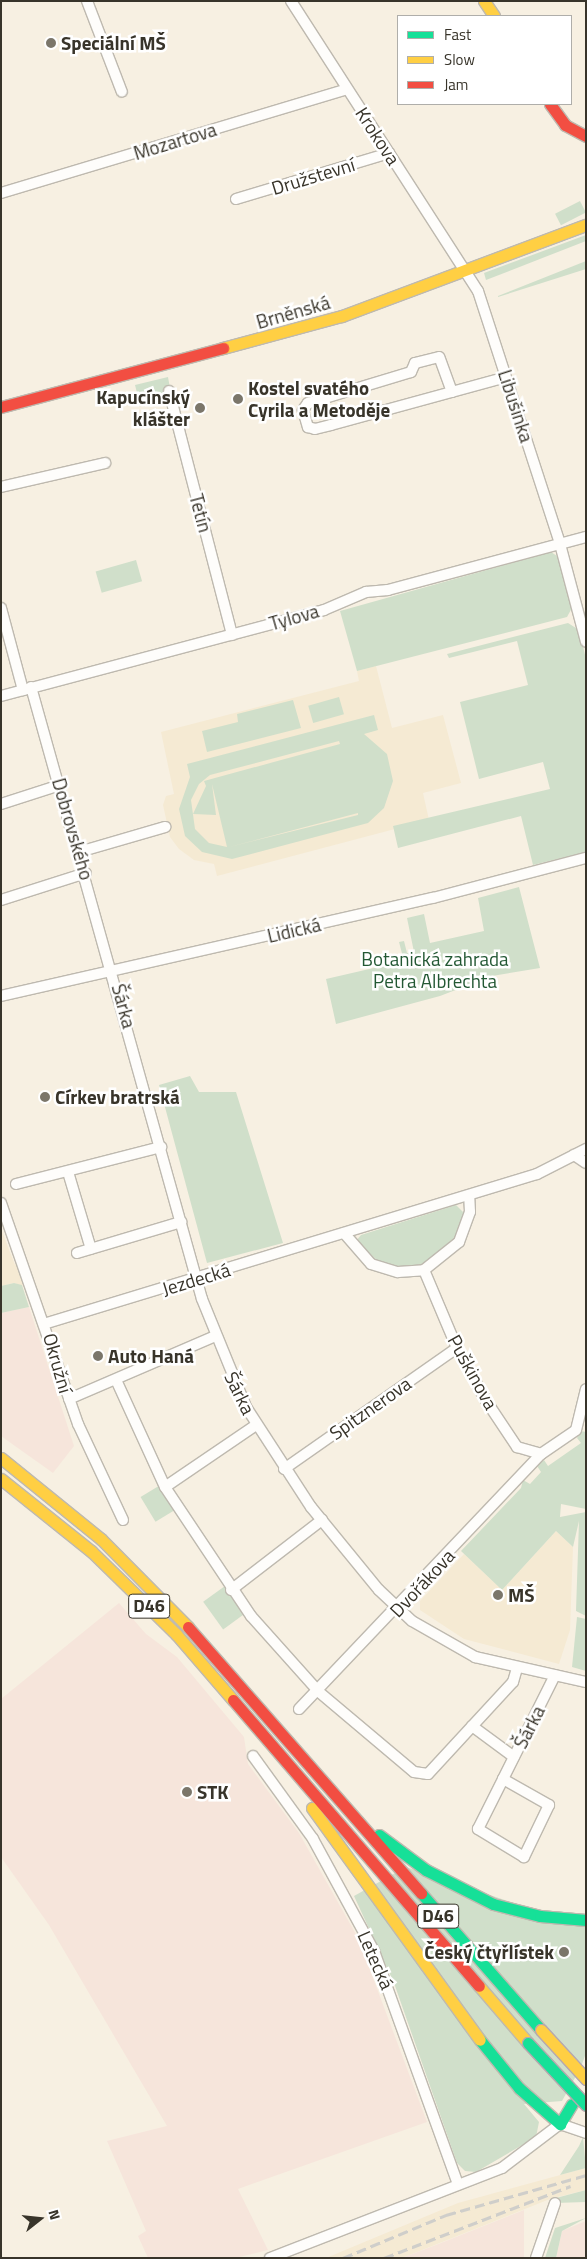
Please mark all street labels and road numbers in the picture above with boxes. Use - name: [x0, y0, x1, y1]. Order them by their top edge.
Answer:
- street label: Krokova: [351, 103, 405, 169]
- street label: Mozartova: [131, 118, 219, 164]
- street label: Družstevní: [269, 153, 357, 199]
- street label: Brněnská: [253, 291, 333, 333]
- street label: Libušinka: [494, 367, 538, 445]
- street label: Tetín: [185, 491, 217, 535]
- street label: Tylova: [267, 599, 321, 635]
- street label: Dobrovského: [48, 775, 98, 883]
- street label: Lidická: [265, 913, 323, 947]
- street label: Šárka: [107, 981, 141, 1031]
- street label: Jezdecká: [159, 1258, 233, 1300]
- street label: Okružní: [39, 1330, 77, 1396]
- street label: Puškinova: [443, 1331, 503, 1413]
- street label: Šárka: [220, 1368, 260, 1418]
- street label: Spitznerova: [325, 1372, 415, 1444]
- street label: Dvořákova: [385, 1544, 459, 1622]
- road number: D46: [128, 1590, 170, 1622]
- street label: Šárka: [509, 1702, 549, 1752]
- road number: D46: [417, 1900, 459, 1932]
- street label: Letecká: [353, 1927, 399, 1993]

